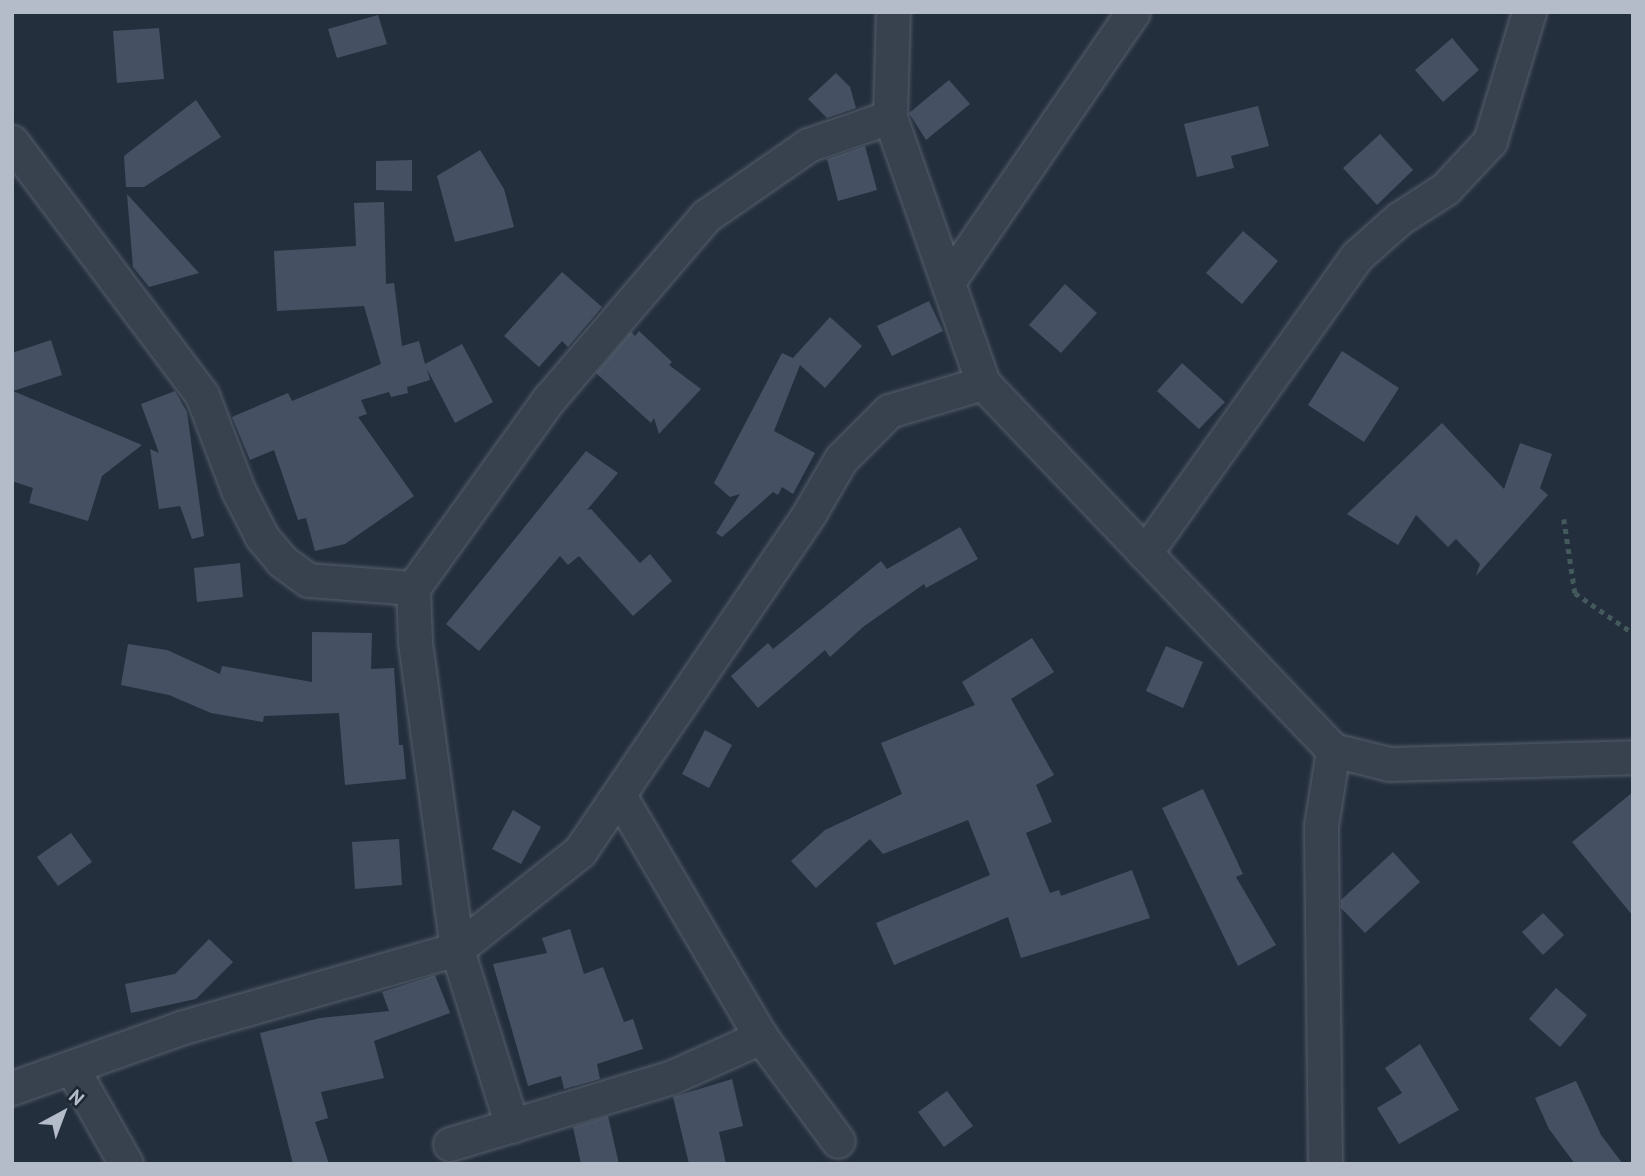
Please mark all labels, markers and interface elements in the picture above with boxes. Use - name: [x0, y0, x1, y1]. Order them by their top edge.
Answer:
- north arrow: [28, 1078, 98, 1148]
- text: N: [64, 1084, 89, 1110]

